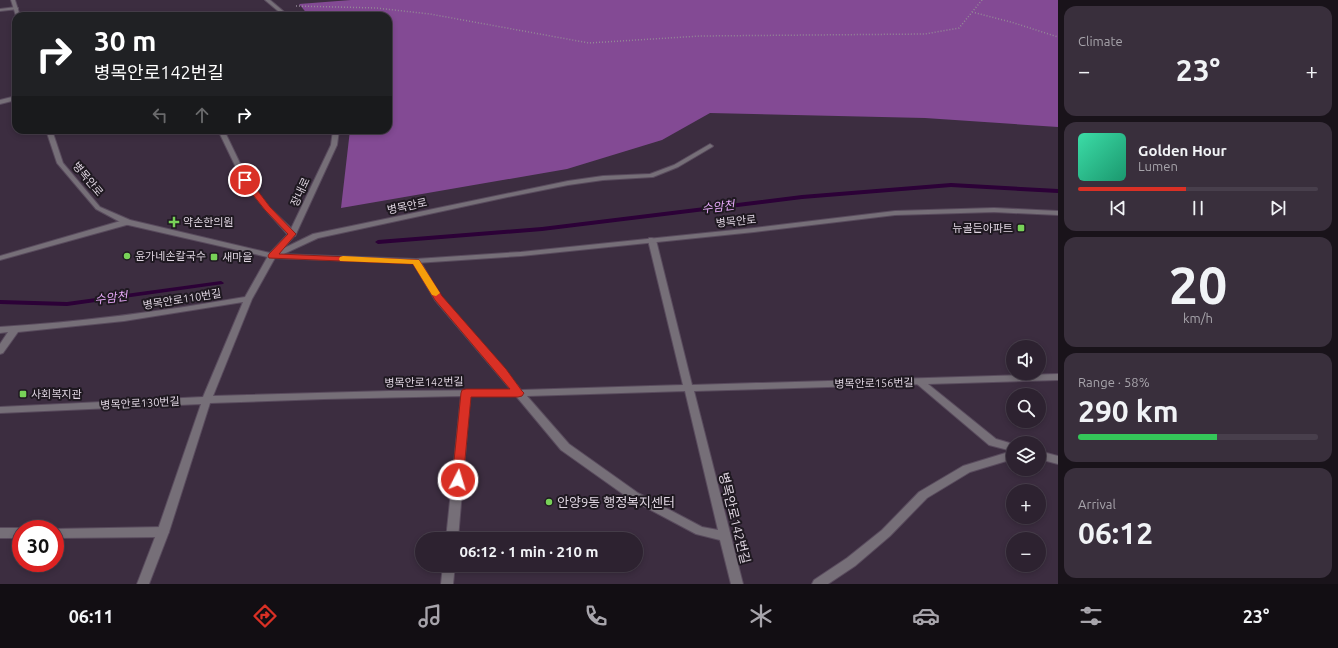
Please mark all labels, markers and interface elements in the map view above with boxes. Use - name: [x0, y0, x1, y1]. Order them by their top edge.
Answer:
- text: 30 m: [94, 25, 156, 56]
- icon: right: [28, 28, 80, 80]
- text: Climate: [1078, 34, 1123, 48]
- text: 23°: [1176, 53, 1220, 87]
- text: −: [1078, 58, 1090, 83]
- text: +: [1306, 58, 1318, 83]
- text: 병목안로142번길: [94, 62, 224, 82]
- icon: left: [149, 104, 171, 126]
- icon: ahead: [191, 104, 213, 126]
- icon: right: [233, 104, 255, 126]
- text: Golden Hour: [1138, 142, 1227, 159]
- text: Lumen: [1138, 159, 1178, 173]
- street label: 병목안로: [70, 160, 106, 198]
- pin: [228, 163, 262, 197]
- icon: arrive: [234, 169, 256, 191]
- street label: 장내로: [288, 176, 312, 208]
- street label: 병목안로: [386, 196, 428, 216]
- icon: previous: [1107, 197, 1129, 219]
- icon: pause: [1187, 197, 1209, 219]
- icon: next: [1267, 197, 1289, 219]
- water label: 수암천: [701, 198, 737, 215]
- street label: 병목안로: [715, 213, 757, 229]
- marker: 약손한의원: [168, 216, 180, 228]
- place label: 약손한의원: [183, 216, 234, 228]
- place label: 뉴골든아파트: [952, 222, 1013, 234]
- marker: 뉴골든아파트: [1016, 223, 1026, 233]
- place label: 윤가네손칼국수: [135, 250, 206, 262]
- marker: 윤가네손칼국수: [122, 251, 132, 261]
- place label: 새마을: [222, 251, 252, 263]
- marker: 새마을: [209, 252, 219, 262]
- text: 20: [1169, 256, 1227, 314]
- street label: 병목안로110번길: [142, 287, 222, 311]
- water label: 수암천: [94, 289, 130, 306]
- text: km/h: [1183, 311, 1213, 325]
- map controls: [1006, 340, 1046, 572]
- button: sound: [1006, 340, 1046, 380]
- street label: 병목안로142번길: [384, 375, 464, 389]
- text: Range · 58%: [1078, 375, 1150, 389]
- street label: 병목안로156번길: [834, 376, 914, 390]
- place label: 사회복지관: [31, 388, 82, 400]
- button: search: [1006, 388, 1046, 428]
- marker: 사회복지관: [18, 389, 28, 399]
- text: 290 km: [1078, 394, 1179, 428]
- street label: 병목안로130번길: [100, 395, 180, 411]
- button: layers: [1006, 436, 1046, 476]
- position arrow: [437, 459, 479, 501]
- street label: 병목안로142번길: [717, 471, 753, 565]
- button: +: [1006, 484, 1046, 524]
- place label: 안양9동 행정복지센터: [557, 495, 675, 509]
- marker: 안양9동 행정복지센터: [544, 497, 554, 507]
- text: Arrival: [1078, 497, 1116, 511]
- text: 06:12: [1078, 516, 1153, 550]
- speed limit sign: 30: [12, 520, 64, 572]
- button: −: [1006, 532, 1046, 572]
- text: 06:12 · 1 min · 210 m: [460, 543, 598, 560]
- icon: directions: [251, 602, 279, 630]
- icon: music: [416, 602, 444, 630]
- icon: phone: [582, 602, 610, 630]
- icon: climate: [747, 602, 775, 630]
- icon: car: [912, 602, 940, 630]
- icon: filters: [1077, 602, 1105, 630]
- text: 06:11: [69, 606, 114, 626]
- text: 23°: [1243, 606, 1269, 626]

